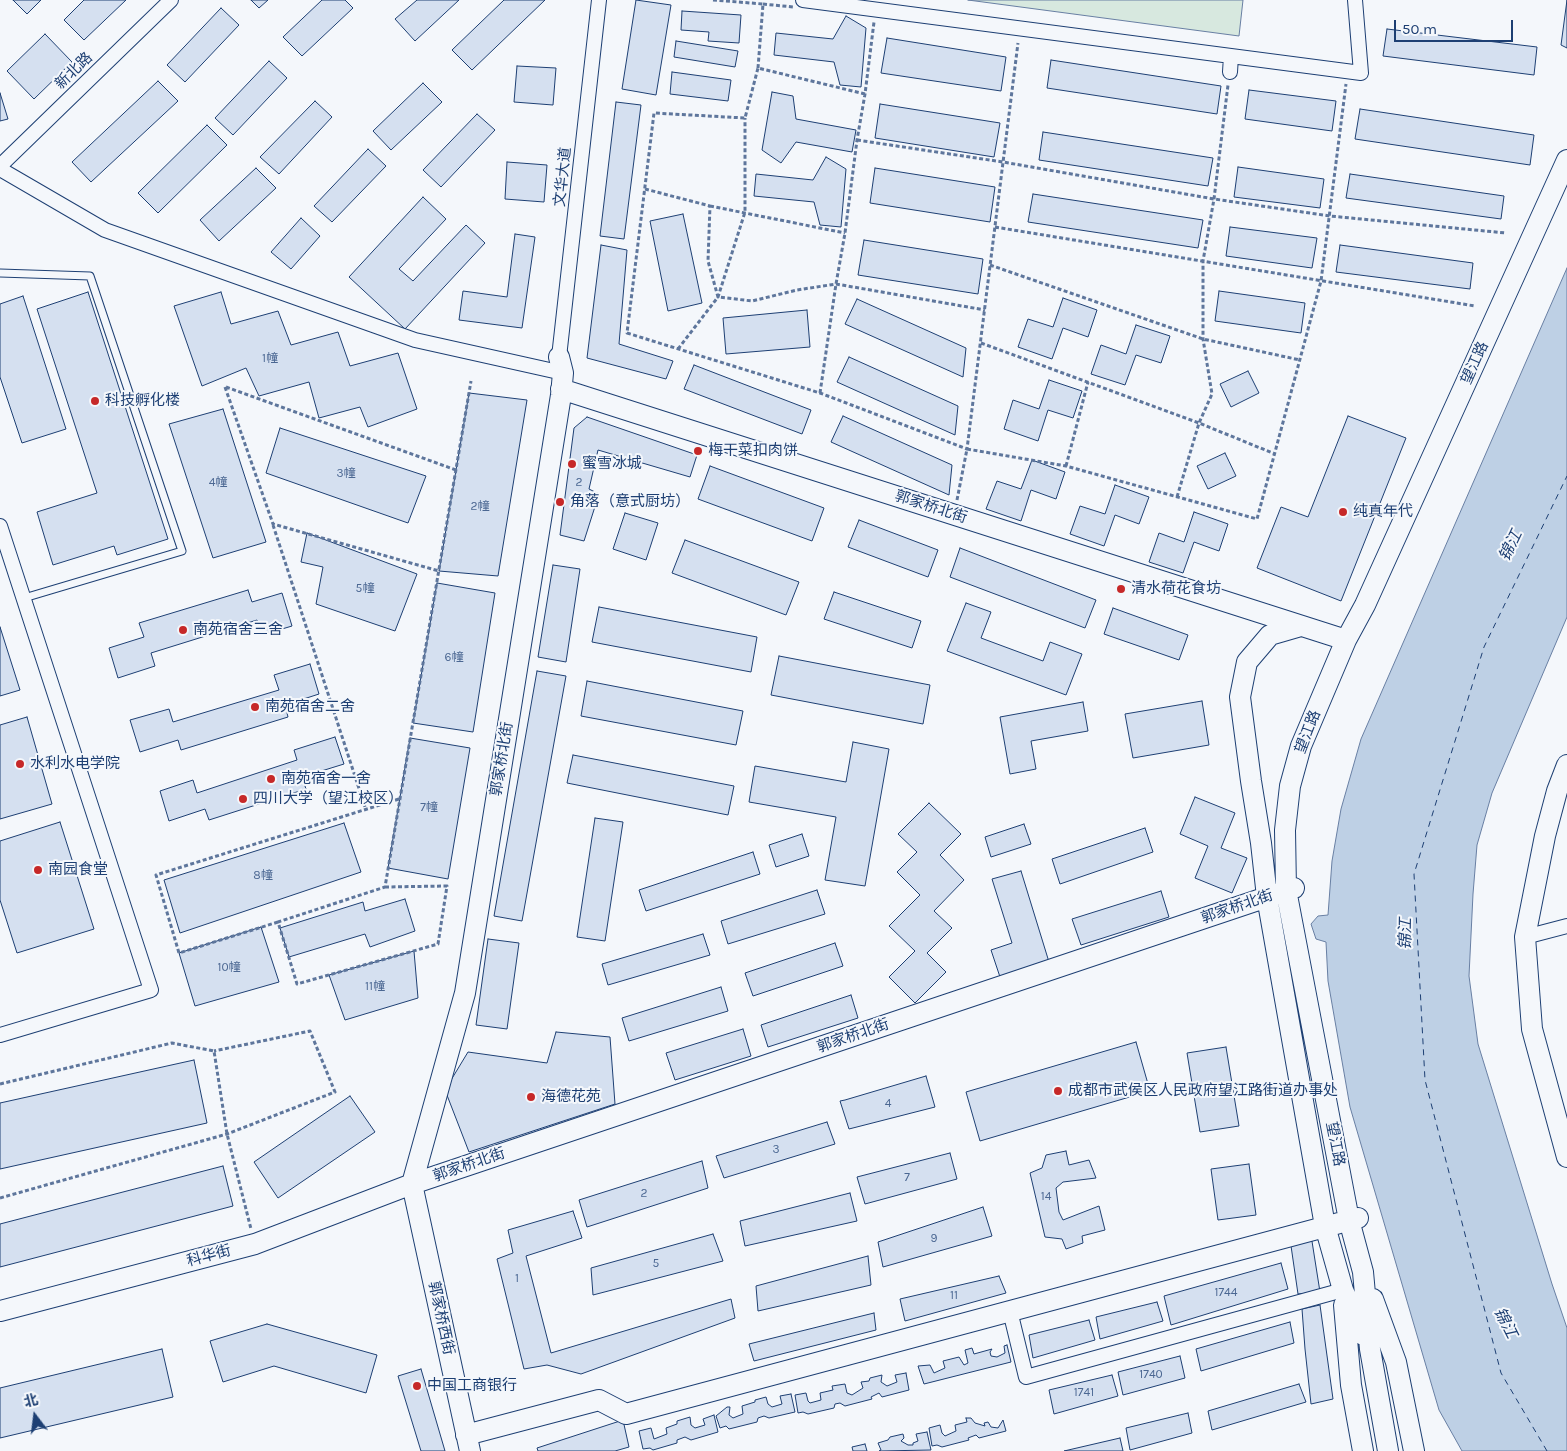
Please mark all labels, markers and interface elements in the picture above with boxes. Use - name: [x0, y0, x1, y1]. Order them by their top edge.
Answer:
- scale bar: [1397, 10, 1516, 42]
- text: 50 m: [1402, 20, 1437, 38]
- street label: 新北路: [52, 49, 96, 93]
- street label: 文华大道: [551, 146, 575, 208]
- street label: 望江路: [1458, 339, 1492, 387]
- house number: 1幢: [262, 352, 278, 366]
- place label: 科技孵化楼: [105, 392, 180, 410]
- marker: 科技孵化楼: [89, 395, 101, 407]
- place label: 梅干菜扣肉饼: [708, 442, 798, 460]
- marker: 梅干菜扣肉饼: [692, 445, 704, 457]
- place label: 蜜雪冰城: [582, 455, 642, 473]
- marker: 蜜雪冰城: [566, 458, 578, 470]
- house number: 3幢: [336, 467, 356, 481]
- house number: 4幢: [209, 476, 227, 490]
- house number: 2: [576, 476, 582, 490]
- street label: 郭家桥北街: [893, 487, 969, 527]
- place label: 角落（意式厨坊）: [570, 493, 690, 511]
- marker: 角落（意式厨坊）: [554, 496, 566, 508]
- house number: 2幢: [471, 500, 489, 514]
- place label: 纯真年代: [1353, 503, 1413, 521]
- marker: 纯真年代: [1337, 506, 1349, 518]
- water label: 锦江: [1495, 527, 1527, 565]
- place label: 清水荷花食坊: [1131, 580, 1221, 598]
- house number: 5幢: [356, 582, 374, 596]
- marker: 清水荷花食坊: [1115, 583, 1127, 595]
- place label: 南苑宿舍三舍: [193, 621, 283, 639]
- marker: 南苑宿舍三舍: [177, 624, 189, 636]
- house number: 6幢: [445, 651, 463, 665]
- place label: 南苑宿舍二舍: [265, 698, 355, 716]
- marker: 南苑宿舍二舍: [249, 701, 261, 713]
- street label: 望江路: [1292, 708, 1324, 756]
- street label: 郭家桥北街: [487, 721, 517, 797]
- place label: 水利水电学院: [30, 755, 120, 773]
- marker: 水利水电学院: [14, 758, 26, 770]
- place label: 南苑宿舍一舍: [281, 770, 371, 788]
- marker: 南苑宿舍一舍: [265, 773, 277, 785]
- place label: 四川大学（望江校区）: [253, 790, 403, 808]
- marker: 四川大学（望江校区）: [237, 793, 249, 805]
- house number: 7幢: [420, 801, 438, 815]
- place label: 南园食堂: [48, 861, 108, 879]
- marker: 南园食堂: [32, 864, 44, 876]
- house number: 8幢: [253, 869, 273, 883]
- street label: 郭家桥北街: [1199, 886, 1275, 928]
- water label: 锦江: [1396, 918, 1416, 950]
- house number: 10幢: [217, 961, 241, 975]
- house number: 11幢: [365, 980, 385, 994]
- street label: 郭家桥北街: [815, 1015, 891, 1057]
- place label: 成都市武侯区人民政府望江路街道办事处: [1068, 1082, 1338, 1100]
- marker: 成都市武侯区人民政府望江路街道办事处: [1052, 1085, 1064, 1097]
- place label: 海德花苑: [541, 1088, 601, 1106]
- marker: 海德花苑: [525, 1091, 537, 1103]
- house number: 4: [885, 1097, 891, 1111]
- street label: 望江路: [1322, 1120, 1348, 1168]
- house number: 3: [772, 1143, 780, 1157]
- street label: 郭家桥北街: [431, 1144, 507, 1186]
- house number: 7: [904, 1171, 910, 1185]
- house number: 2: [641, 1187, 647, 1201]
- house number: 14: [1041, 1190, 1051, 1204]
- house number: 9: [931, 1232, 937, 1246]
- street label: 科华街: [185, 1241, 233, 1271]
- house number: 5: [653, 1257, 659, 1271]
- house number: 1: [515, 1272, 519, 1286]
- street label: 郭家桥西街: [424, 1279, 458, 1357]
- house number: 1744: [1214, 1286, 1238, 1300]
- house number: 11: [950, 1289, 958, 1303]
- water label: 锦江: [1489, 1304, 1521, 1342]
- house number: 1740: [1139, 1368, 1163, 1382]
- place label: 中国工商银行: [427, 1377, 517, 1395]
- marker: 中国工商银行: [411, 1380, 423, 1392]
- house number: 1741: [1074, 1386, 1094, 1400]
- north arrow: [10, 1391, 60, 1441]
- text: 北: [22, 1391, 40, 1411]

